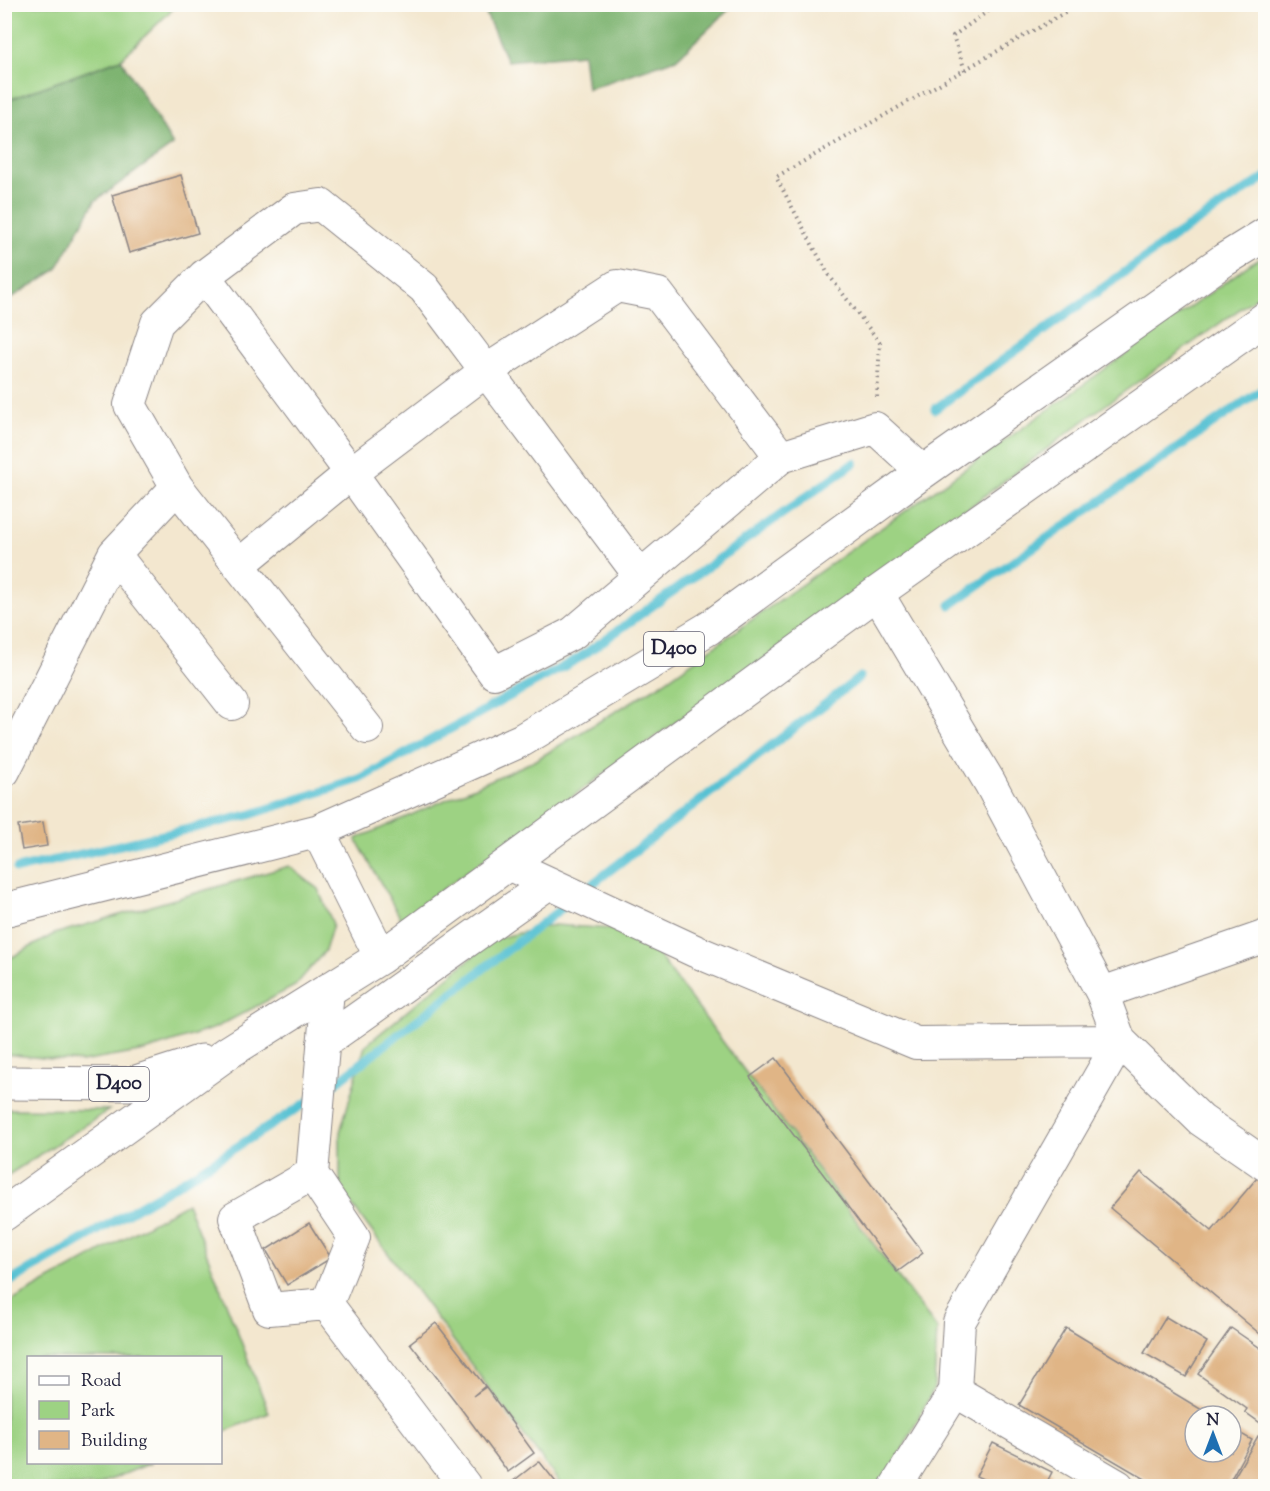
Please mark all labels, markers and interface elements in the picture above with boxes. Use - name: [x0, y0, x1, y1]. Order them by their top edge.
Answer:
- road number: D400: [644, 632, 704, 666]
- road number: D400: [89, 1067, 149, 1101]
- legend: [27, 1356, 222, 1464]
- text: Road: [81, 1369, 121, 1395]
- text: Park: [81, 1399, 116, 1425]
- north arrow: [1183, 1404, 1243, 1464]
- text: N: [1207, 1410, 1220, 1433]
- text: Building: [81, 1429, 147, 1455]

